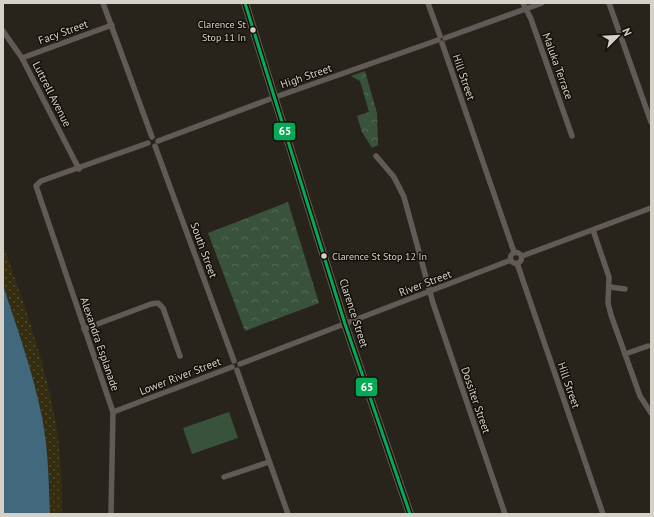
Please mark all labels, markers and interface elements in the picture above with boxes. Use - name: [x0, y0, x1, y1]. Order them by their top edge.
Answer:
- street label: Facy Street: [36, 16, 90, 47]
- north arrow: [598, 16, 638, 56]
- place label: Clarence St Stop 11 In: [198, 18, 247, 44]
- marker: Clarence St Stop 11 In: [248, 25, 258, 35]
- text: N: [619, 26, 635, 38]
- street label: Maluka Terrace: [539, 31, 577, 102]
- street label: Hill Street: [450, 52, 478, 102]
- street label: Luttrell Avenue: [30, 59, 75, 129]
- street label: High Street: [279, 61, 334, 91]
- line badge: 65: [273, 122, 296, 141]
- text: 65: [279, 124, 291, 138]
- street label: South Street: [187, 220, 221, 280]
- place label: Clarence St Stop 12 In: [332, 250, 427, 263]
- marker: Clarence St Stop 12 In: [319, 251, 329, 261]
- street label: River Street: [397, 267, 453, 299]
- street label: Clarence Street: [336, 277, 372, 349]
- street label: Alexandra Esplanade: [77, 295, 123, 393]
- street label: Lower River Street: [137, 354, 223, 398]
- street label: Hill Street: [555, 360, 583, 410]
- street label: Dossiter Street: [458, 365, 494, 435]
- line badge: 65: [355, 377, 378, 397]
- text: 65: [361, 380, 373, 394]

